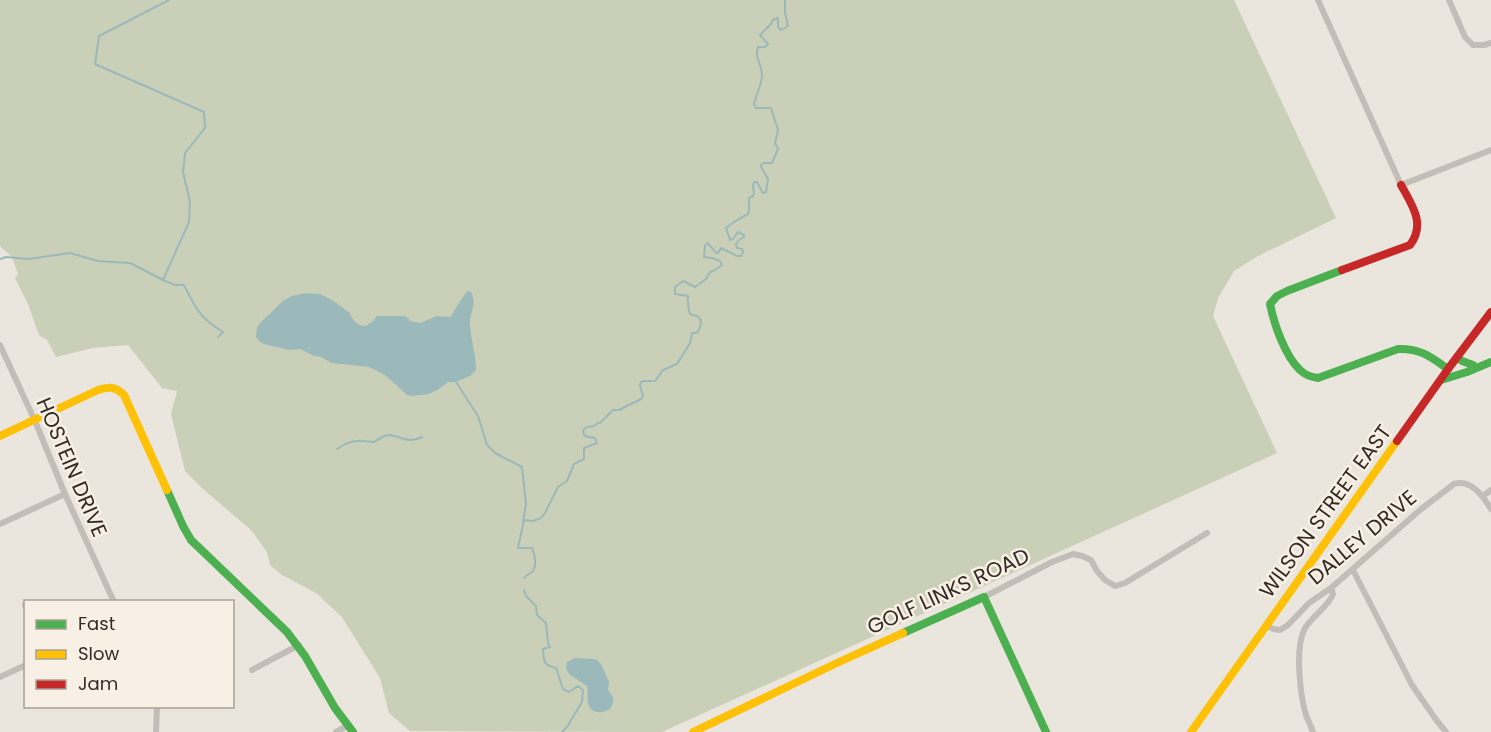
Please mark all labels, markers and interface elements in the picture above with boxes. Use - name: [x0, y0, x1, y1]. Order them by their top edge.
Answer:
- street label: HOSTEIN DRIVE: [30, 393, 114, 541]
- street label: WILSON STREET EAST: [1252, 419, 1398, 603]
- street label: DALLEY DRIVE: [1302, 483, 1422, 591]
- street label: GOLF LINKS ROAD: [862, 541, 1034, 641]
- legend: [24, 600, 234, 708]
- text: Fast: [78, 611, 115, 636]
- text: Slow: [78, 641, 120, 666]
- text: Jam: [78, 671, 118, 696]

